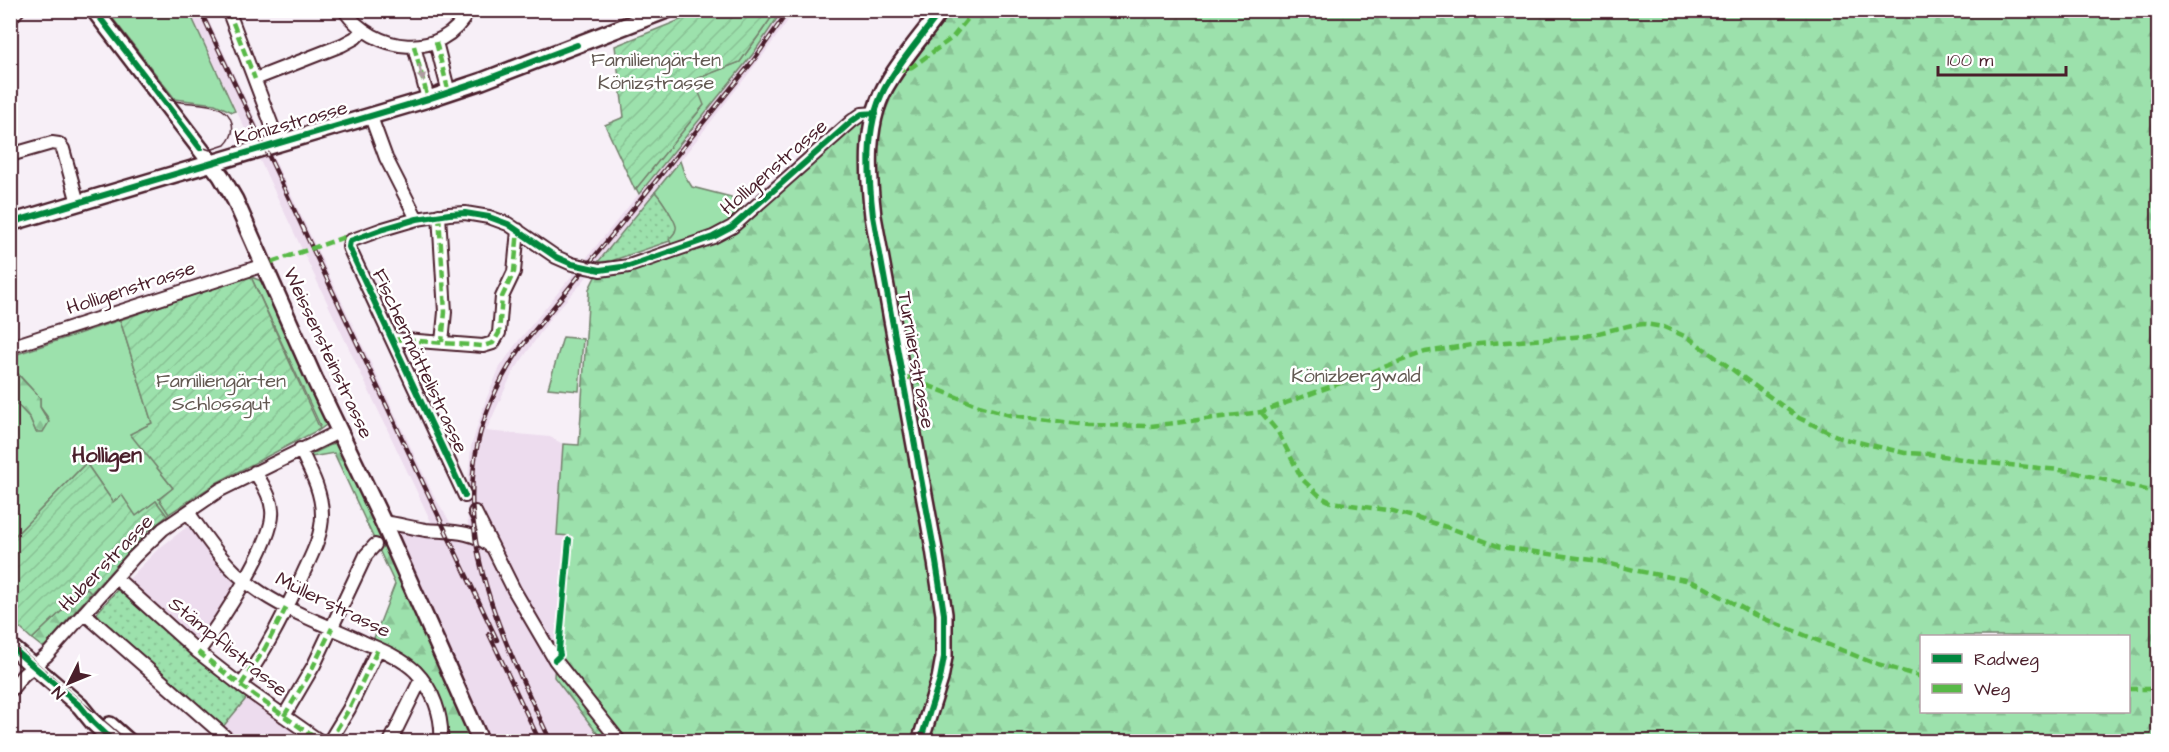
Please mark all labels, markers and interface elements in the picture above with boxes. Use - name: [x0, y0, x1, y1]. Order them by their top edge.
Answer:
- scale bar: [1938, 39, 2066, 77]
- park label: Familiengärten Könizstrasse: [591, 46, 721, 97]
- text: 100 m: [1947, 48, 1993, 73]
- one-way arrow: [417, 64, 426, 82]
- street label: Könizstrasse: [231, 93, 351, 153]
- street label: Holligenstrasse: [714, 112, 835, 222]
- street label: Holligenstrasse: [63, 254, 200, 323]
- street label: Weissensteinstrasse: [276, 263, 380, 443]
- street label: Fischermättelistrasse: [365, 264, 475, 458]
- street label: Turnierstrasse: [890, 289, 942, 431]
- park label: Könizbergwald: [1291, 362, 1421, 391]
- park label: Familiengärten Schlossgut: [156, 367, 286, 419]
- district label: Holligen: [72, 440, 142, 472]
- street label: Huberstrasse: [52, 508, 160, 618]
- street label: Müllerstrasse: [271, 565, 396, 645]
- street label: Stämpflistrasse: [162, 590, 294, 704]
- legend: [1920, 635, 2130, 713]
- text: Radweg: [1974, 647, 2039, 673]
- north arrow: [39, 653, 99, 713]
- text: Weg: [1974, 677, 2010, 703]
- text: N: [47, 681, 70, 704]

